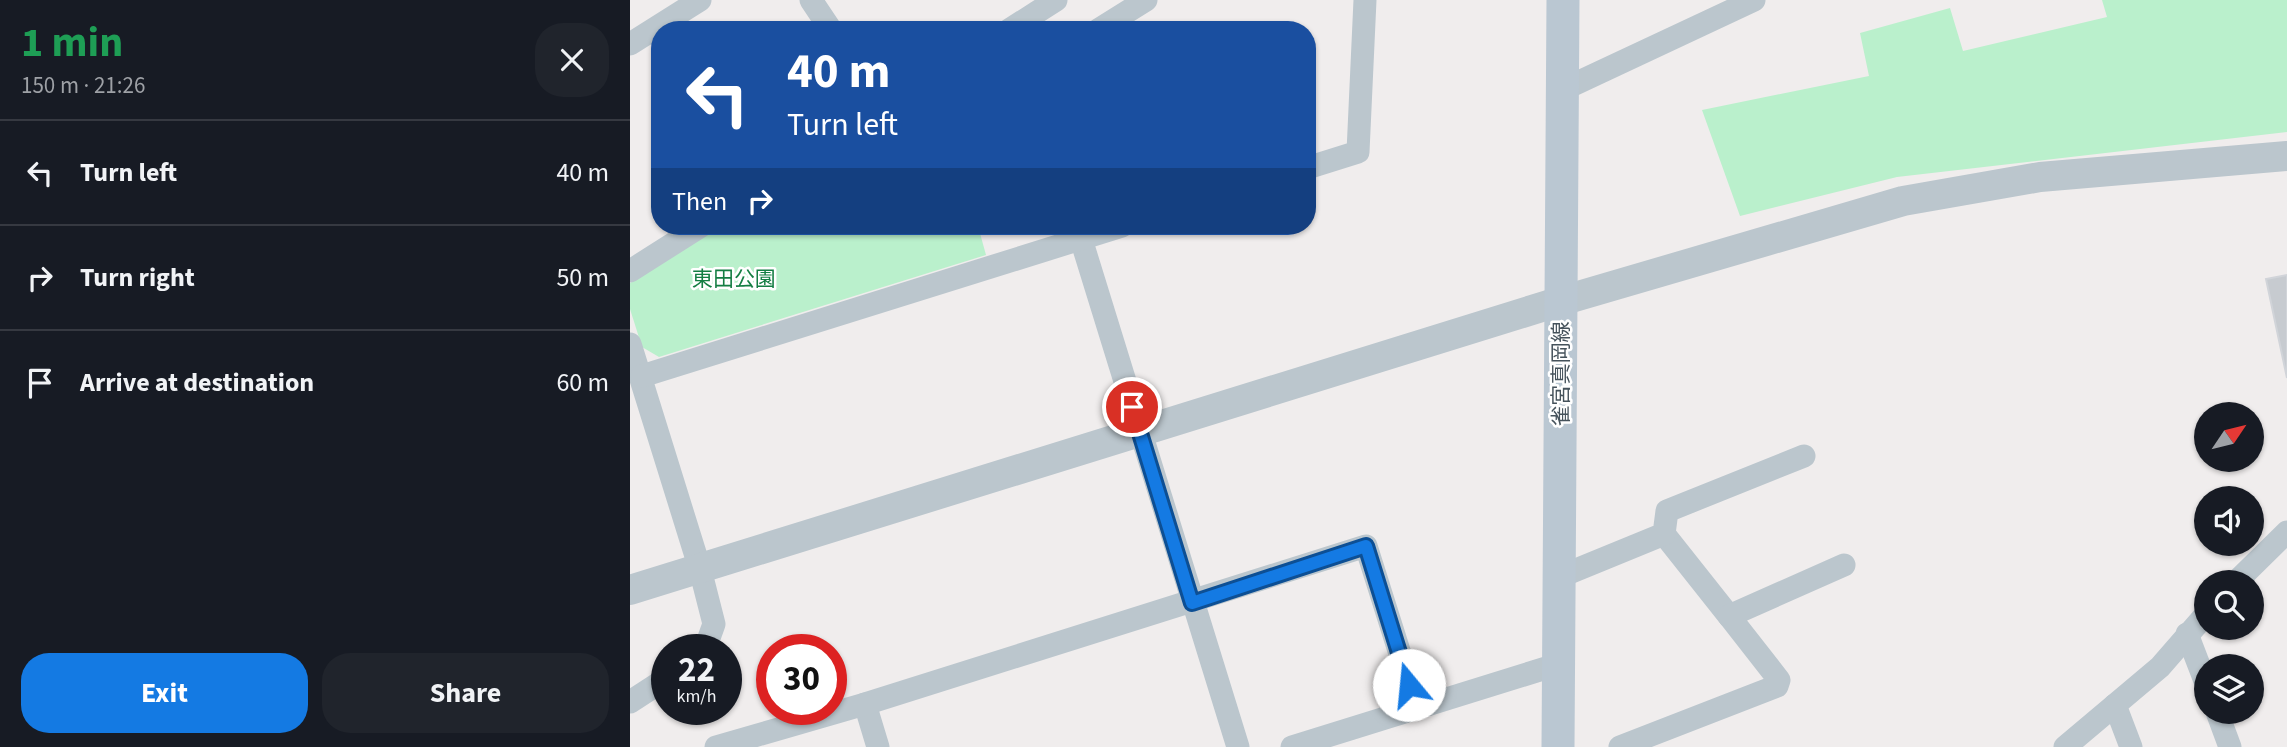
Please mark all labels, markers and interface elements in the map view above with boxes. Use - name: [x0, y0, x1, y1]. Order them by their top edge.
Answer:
- text: 1 min: [21, 13, 123, 73]
- button: close: [535, 23, 609, 97]
- text: 40 m: [787, 37, 891, 107]
- icon: left: [672, 49, 763, 140]
- text: 150 m · 21:26: [21, 69, 145, 102]
- text: Turn left: [787, 102, 898, 148]
- icon: left: [21, 154, 59, 192]
- text: Turn left: [80, 154, 177, 191]
- text: 40 m: [556, 154, 609, 191]
- icon: right: [741, 182, 779, 220]
- text: Then: [672, 183, 727, 220]
- icon: right: [21, 259, 59, 297]
- text: Turn right: [80, 259, 195, 296]
- text: 50 m: [556, 259, 609, 296]
- park label: 東田公園: [692, 264, 776, 294]
- street label: 雀宮真岡線: [1546, 322, 1576, 427]
- icon: arrive: [21, 364, 59, 402]
- text: Arrive at destination: [80, 364, 314, 401]
- text: 60 m: [556, 364, 609, 401]
- pin: [1102, 377, 1162, 437]
- icon: arrive: [1113, 388, 1151, 426]
- north arrow: [2194, 402, 2264, 472]
- map controls: [2194, 402, 2264, 724]
- button: sound: [2194, 486, 2264, 556]
- button: search: [2194, 570, 2264, 640]
- speed limit sign: 30: [756, 634, 847, 725]
- text: 22: [678, 645, 715, 695]
- position arrow: [1372, 648, 1446, 722]
- button: Exit: [21, 653, 308, 733]
- button: Share: [322, 653, 609, 733]
- button: layers: [2194, 654, 2264, 724]
- text: km/h: [677, 684, 716, 709]

